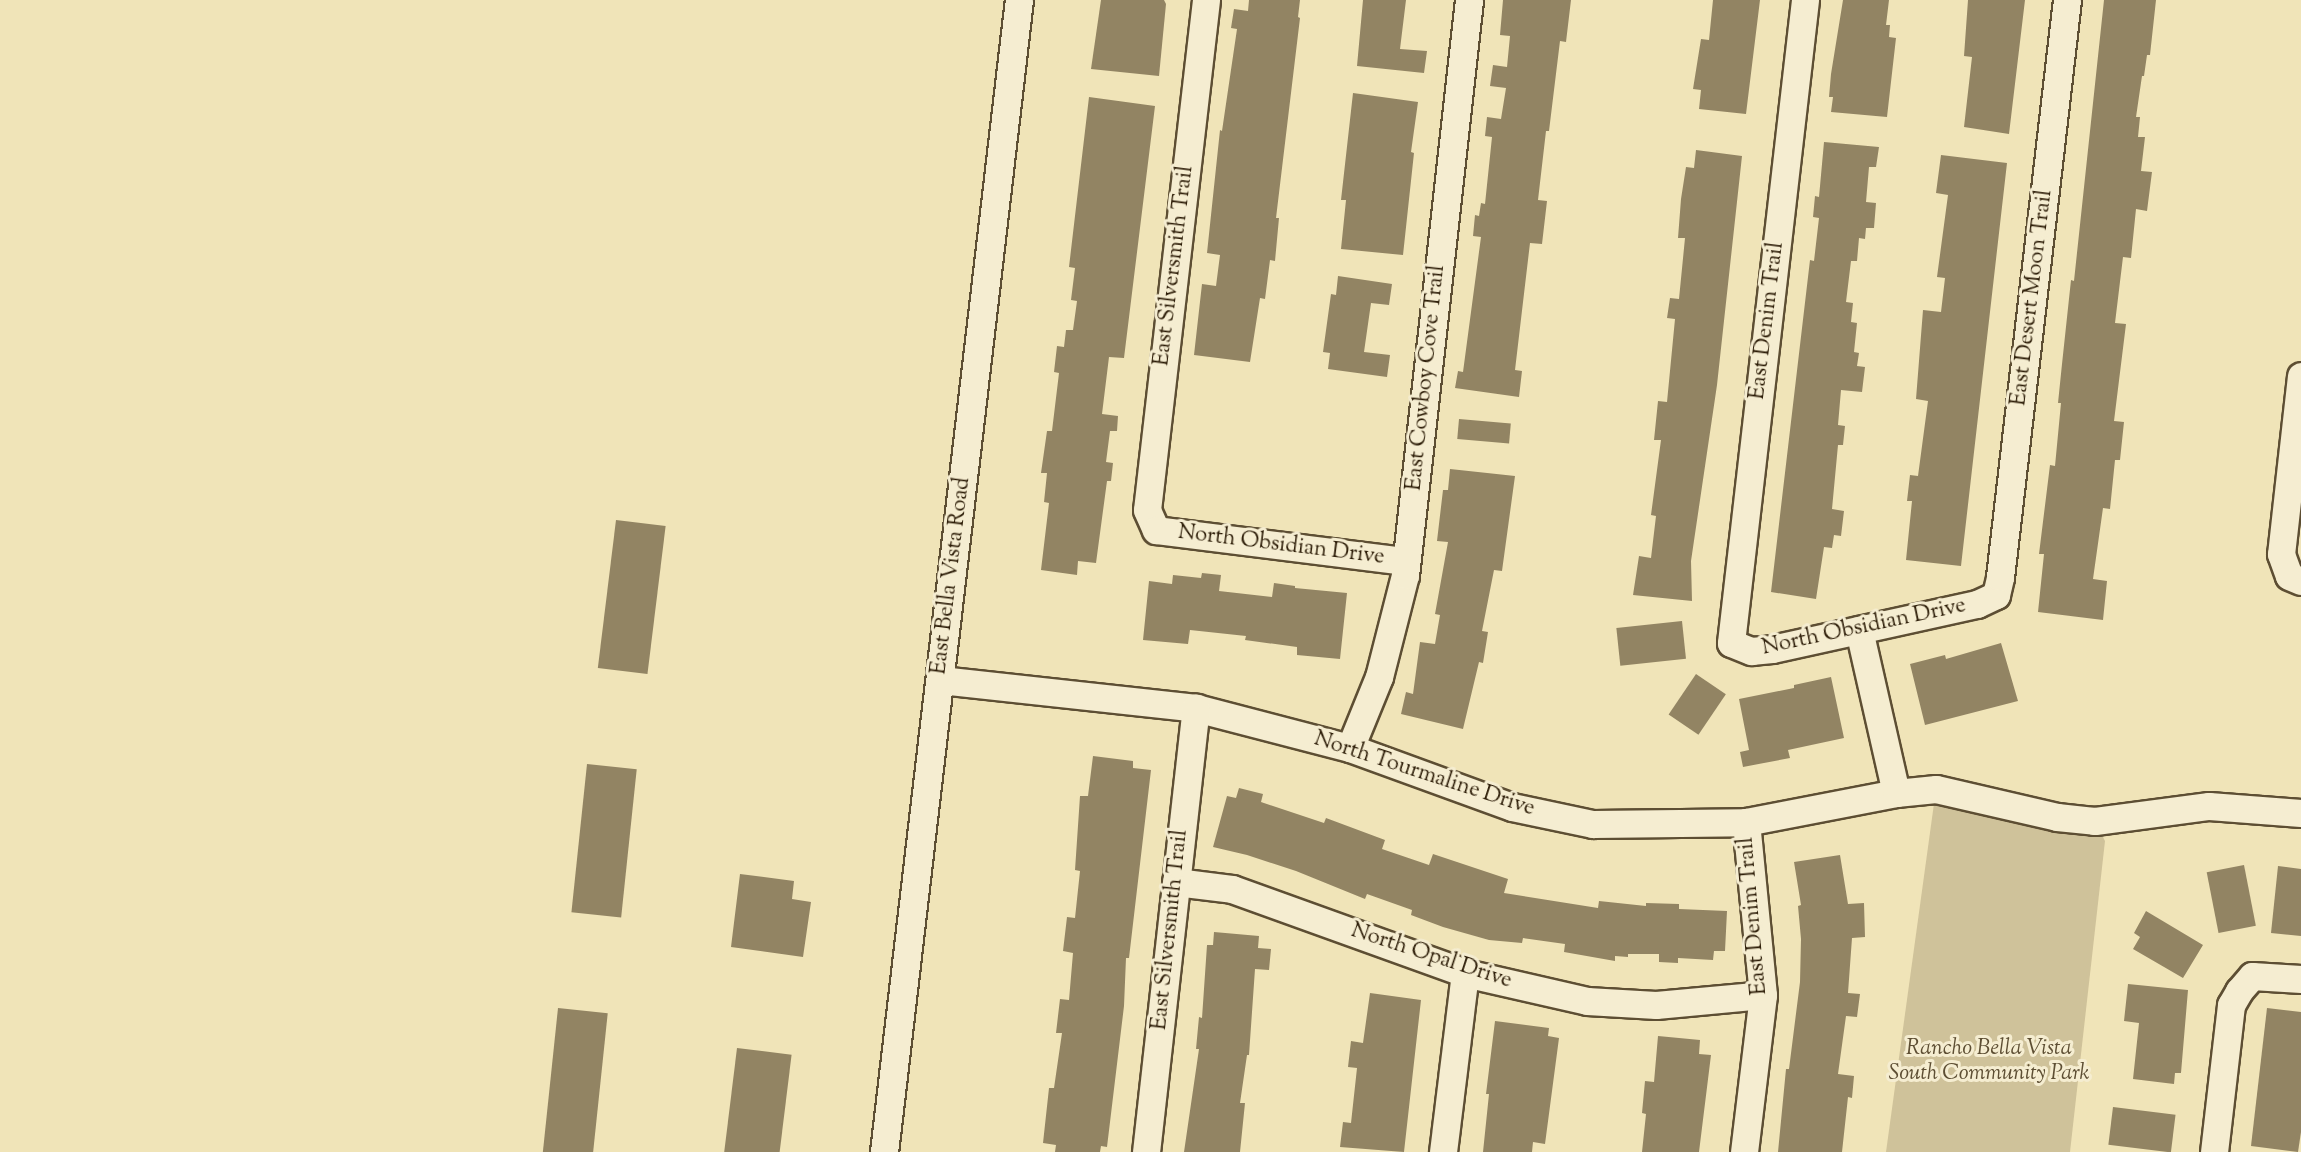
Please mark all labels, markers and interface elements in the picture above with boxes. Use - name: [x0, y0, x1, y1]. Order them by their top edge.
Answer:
- street label: East Silversmith Trail: [1150, 164, 1200, 368]
- street label: East Desert Moon Trail: [2007, 189, 2059, 407]
- street label: East Denim Trail: [1745, 241, 1791, 401]
- street label: East Cowboy Cove Trail: [1402, 264, 1452, 492]
- street label: East Bella Vista Road: [927, 476, 977, 676]
- street label: North Obsidian Drive: [1176, 520, 1386, 572]
- street label: North Obsidian Drive: [1760, 593, 1968, 663]
- street label: North Tourmaline Drive: [1310, 727, 1538, 823]
- street label: East Silversmith Trail: [1147, 828, 1195, 1032]
- street label: East Denim Trail: [1734, 836, 1774, 996]
- street label: North Opal Drive: [1347, 919, 1515, 995]
- park label: Rancho Bella Vista South Community Park: [1889, 1036, 2089, 1088]

